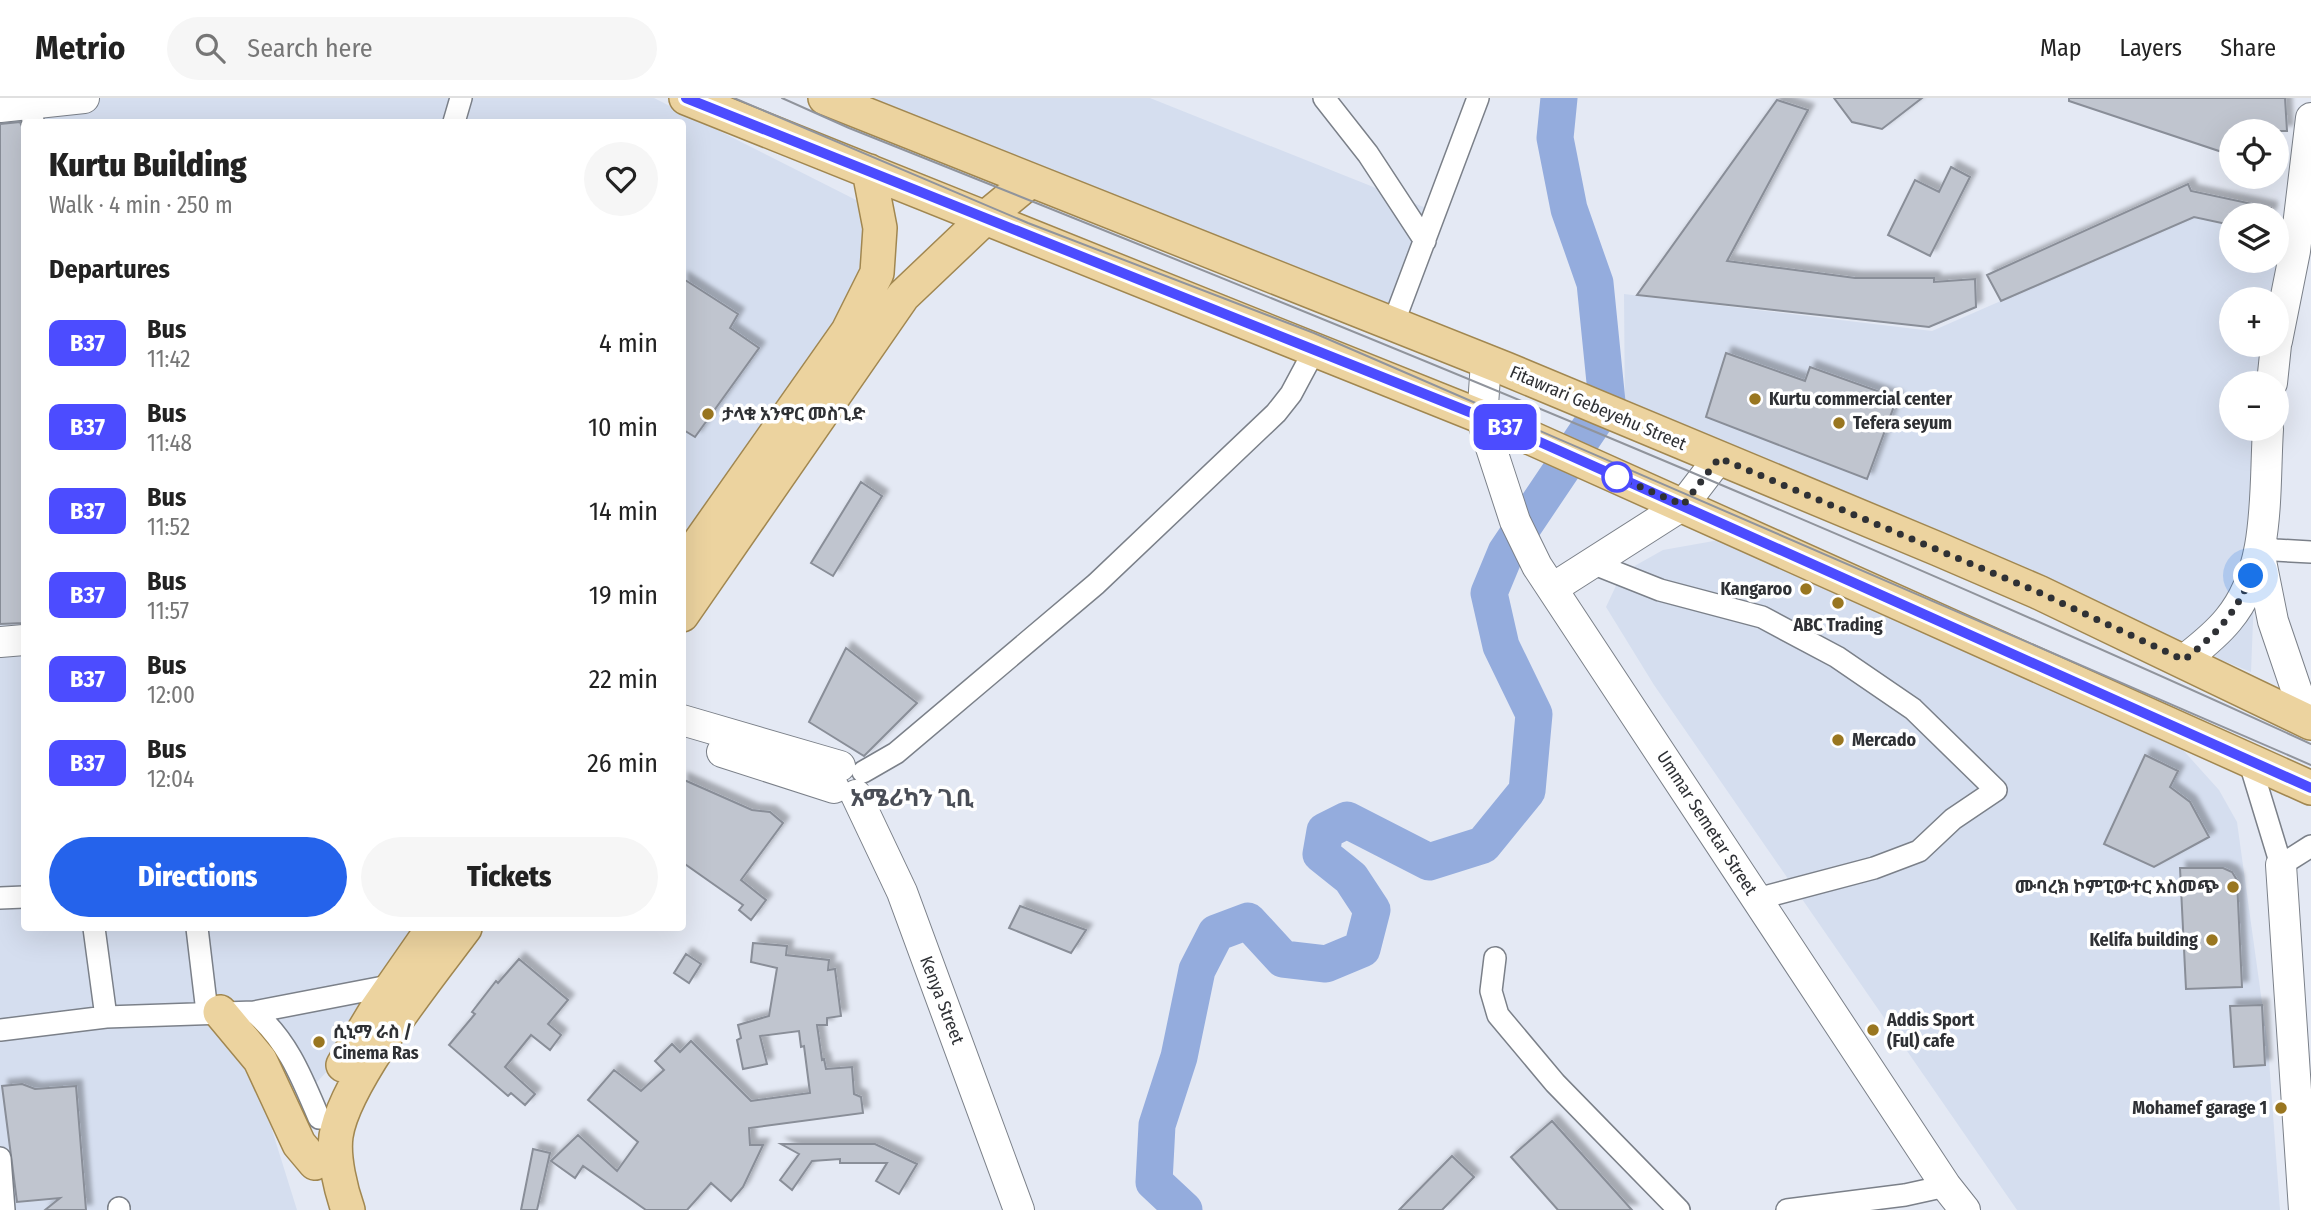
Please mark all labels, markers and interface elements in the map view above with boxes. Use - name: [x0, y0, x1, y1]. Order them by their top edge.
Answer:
- search box: [167, 17, 657, 80]
- text: Metrio: [35, 28, 125, 68]
- icon: search: [191, 29, 229, 67]
- text: Search here: [247, 33, 373, 64]
- text: Map: [2040, 34, 2082, 62]
- text: Layers: [2120, 34, 2182, 62]
- text: Share: [2220, 34, 2276, 62]
- map controls: [2219, 119, 2289, 441]
- button: locate: [2219, 119, 2289, 189]
- button: heart: [584, 142, 658, 216]
- text: Kurtu Building: [49, 145, 247, 185]
- text: Walk · 4 min · 250 m: [49, 191, 233, 219]
- button: layers: [2219, 203, 2289, 273]
- text: Departures: [49, 254, 170, 285]
- button: +: [2219, 287, 2289, 357]
- text: Bus: [147, 314, 186, 345]
- text: 4 min: [599, 328, 658, 359]
- text: B37: [70, 329, 105, 357]
- text: 11:42: [147, 345, 190, 373]
- street label: Fitawrari Gebeyehu Street: [1506, 361, 1690, 455]
- button: −: [2219, 371, 2289, 441]
- place label: Kurtu commercial center: [1769, 388, 1952, 410]
- marker: Kurtu commercial center: [1747, 391, 1763, 407]
- text: Bus: [147, 398, 186, 429]
- place label: ታላቁ አንዋር መስጊድ: [722, 403, 865, 425]
- line badge: B37: [1465, 404, 1545, 450]
- marker: ታላቁ አንዋር መስጊድ: [700, 406, 716, 422]
- text: 10 min: [588, 412, 658, 443]
- place label: Tefera seyum: [1853, 412, 1952, 434]
- text: B37: [70, 413, 105, 441]
- text: B37: [1488, 413, 1522, 441]
- marker: Tefera seyum: [1831, 415, 1847, 431]
- text: 11:48: [147, 429, 192, 457]
- unlabelled marker: [1602, 462, 1632, 492]
- text: Bus: [147, 482, 186, 513]
- text: 14 min: [589, 496, 658, 527]
- text: B37: [70, 497, 105, 525]
- text: 11:52: [147, 513, 190, 541]
- your location: [2233, 558, 2268, 593]
- text: Bus: [147, 566, 186, 597]
- place label: Kangaroo: [1721, 578, 1792, 600]
- text: 19 min: [589, 580, 658, 611]
- text: B37: [70, 581, 105, 609]
- marker: Kangaroo: [1798, 581, 1814, 597]
- marker: ABC Trading: [1830, 595, 1846, 611]
- text: 11:57: [147, 597, 189, 625]
- place label: ABC Trading: [1792, 614, 1883, 636]
- text: Bus: [147, 650, 186, 681]
- text: 22 min: [589, 664, 658, 695]
- text: B37: [70, 665, 105, 693]
- text: 12:00: [147, 681, 195, 709]
- place label: Mercado: [1852, 729, 1917, 751]
- marker: Mercado: [1830, 732, 1846, 748]
- text: Bus: [147, 734, 186, 765]
- street label: Ummar Semetar Street: [1652, 747, 1762, 899]
- text: 26 min: [587, 748, 658, 779]
- text: B37: [70, 749, 105, 777]
- text: 12:04: [147, 765, 194, 793]
- district label: አሜሪካን ጊቢ: [850, 784, 974, 812]
- button: Directions: [49, 837, 347, 917]
- button: Tickets: [361, 837, 658, 917]
- place label: ሙባረክ ኮምፒውተር አስመጭ: [2015, 876, 2219, 898]
- marker: ሙባረክ ኮምፒውተር አስመጭ: [2225, 879, 2241, 895]
- place label: Kelifa building: [2089, 929, 2198, 951]
- marker: Kelifa building: [2204, 932, 2220, 948]
- street label: Kenya Street: [915, 953, 969, 1047]
- place label: Addis Sport (Ful) cafe: [1886, 1009, 1975, 1052]
- place label: ሲኒማ ራስ / Cinema Ras: [333, 1021, 419, 1064]
- marker: Addis Sport (Ful) cafe: [1865, 1022, 1881, 1038]
- marker: ሲኒማ ራስ / Cinema Ras: [311, 1034, 327, 1050]
- place label: Mohamef garage 1: [2132, 1097, 2267, 1119]
- marker: Mohamef garage 1: [2273, 1100, 2289, 1116]

